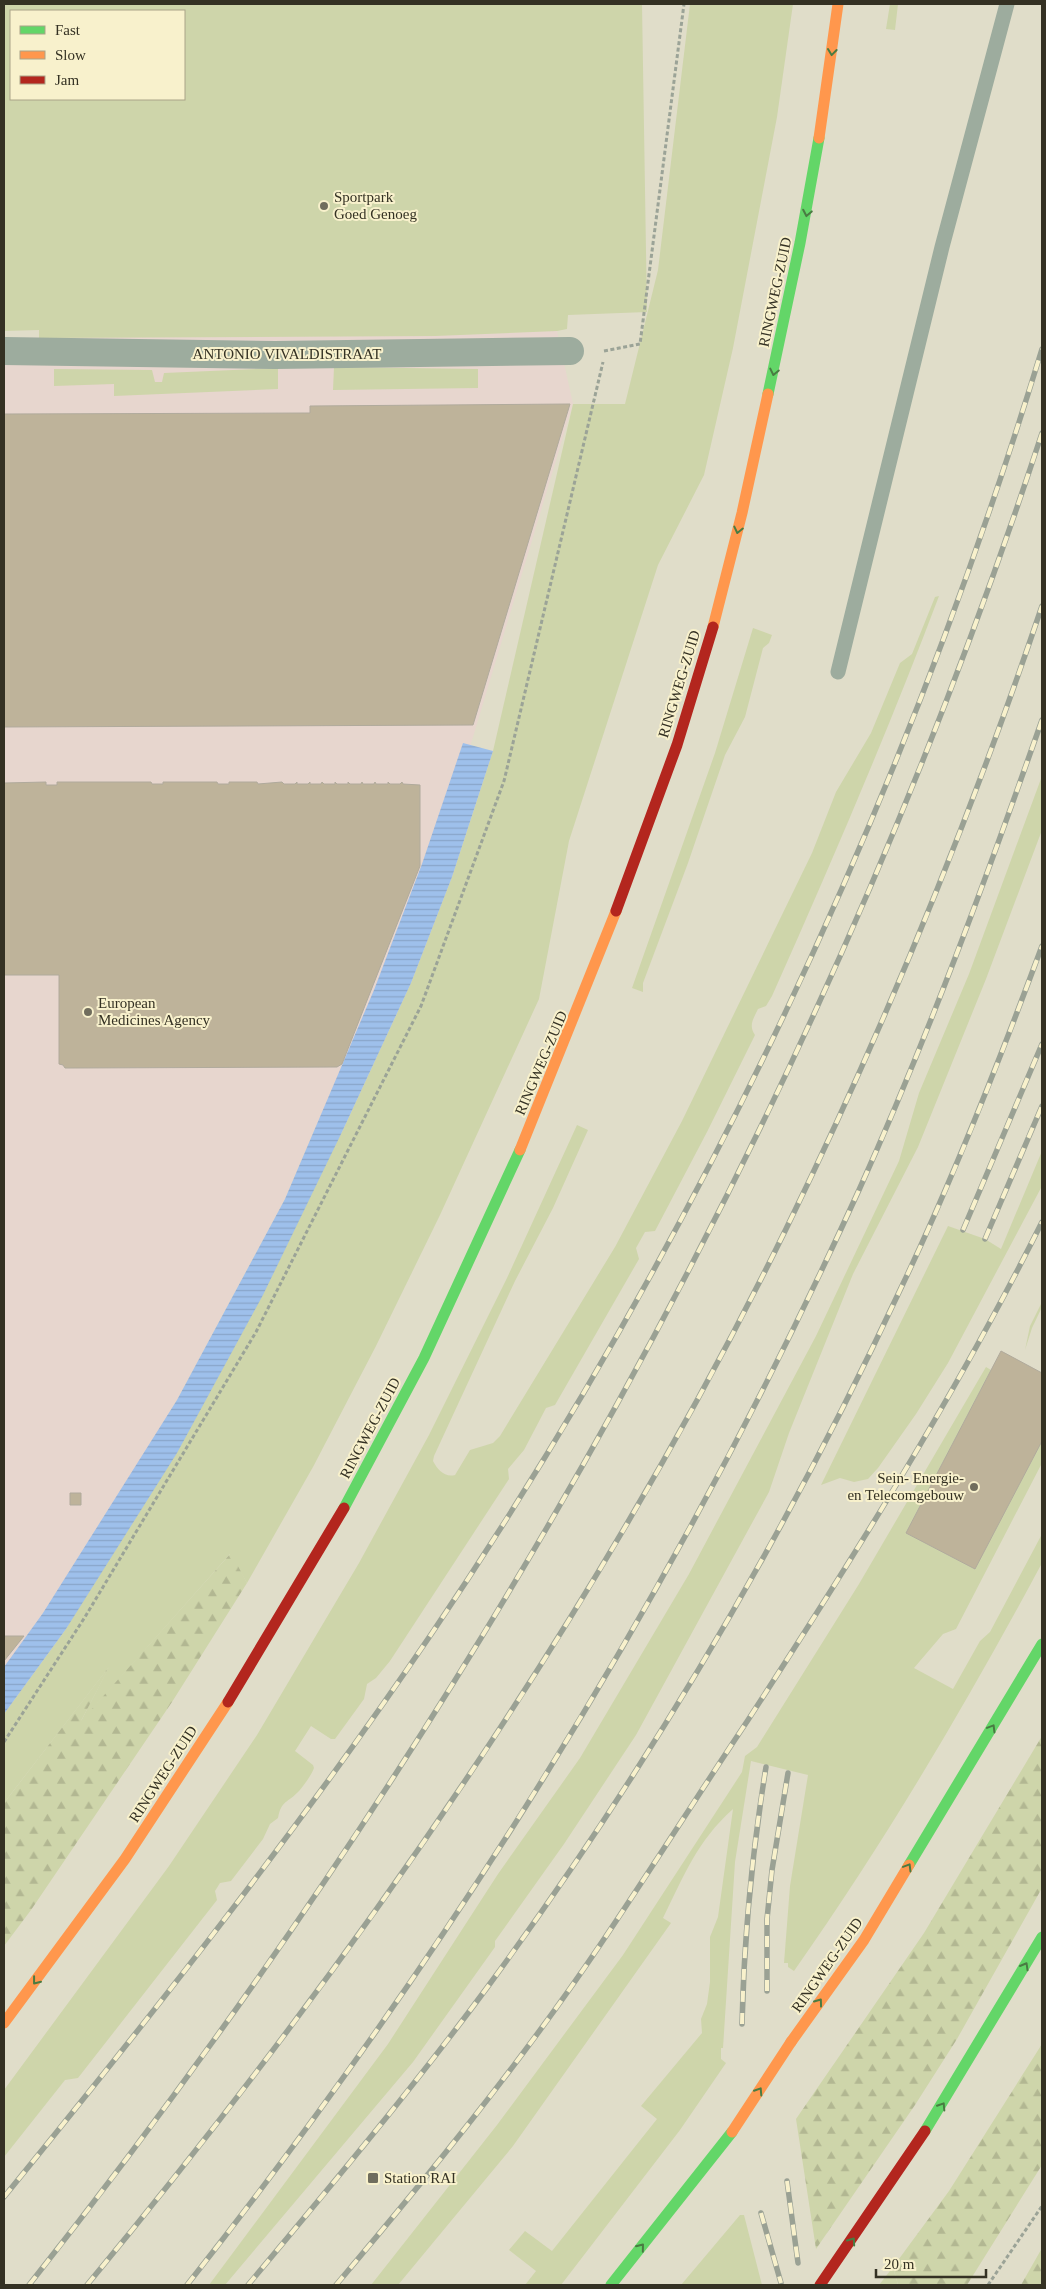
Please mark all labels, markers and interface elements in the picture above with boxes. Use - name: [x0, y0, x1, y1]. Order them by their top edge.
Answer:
- legend: [10, 10, 185, 100]
- text: Fast: [55, 22, 81, 38]
- text: Slow: [55, 47, 86, 63]
- one-way arrow: [827, 48, 838, 56]
- text: Jam: [55, 72, 79, 88]
- place label: Sportpark Goed Genoeg: [334, 189, 417, 222]
- marker: Sportpark Goed Genoeg: [318, 200, 330, 212]
- one-way arrow: [802, 208, 812, 217]
- street label: RINGWEG-ZUID: [756, 236, 794, 348]
- street label: ANTONIO VIVALDISTRAAT: [193, 346, 381, 362]
- one-way arrow: [769, 367, 779, 376]
- one-way arrow: [733, 526, 744, 535]
- street label: RINGWEG-ZUID: [655, 628, 703, 740]
- place label: European Medicines Agency: [98, 995, 211, 1028]
- marker: European Medicines Agency: [82, 1006, 94, 1018]
- street label: RINGWEG-ZUID: [512, 1008, 570, 1118]
- street label: RINGWEG-ZUID: [337, 1375, 403, 1481]
- place label: Sein- Energie- en Telecomgebouw: [847, 1470, 964, 1503]
- marker: Sein- Energie- en Telecomgebouw: [968, 1481, 980, 1493]
- street label: RINGWEG-ZUID: [126, 1723, 200, 1825]
- one-way arrow: [986, 1724, 996, 1733]
- one-way arrow: [902, 1863, 912, 1872]
- street label: RINGWEG-ZUID: [788, 1915, 866, 2015]
- one-way arrow: [1019, 1963, 1029, 1972]
- one-way arrow: [34, 1975, 42, 1984]
- one-way arrow: [813, 1999, 822, 2008]
- one-way arrow: [752, 2088, 762, 2097]
- one-way arrow: [936, 2102, 945, 2111]
- place label: Station RAI: [384, 2170, 456, 2186]
- marker: Station RAI: [366, 2171, 380, 2185]
- one-way arrow: [846, 2238, 854, 2247]
- one-way arrow: [636, 2244, 644, 2253]
- scale bar: [876, 2246, 986, 2278]
- text: 20 m: [884, 2256, 915, 2272]

